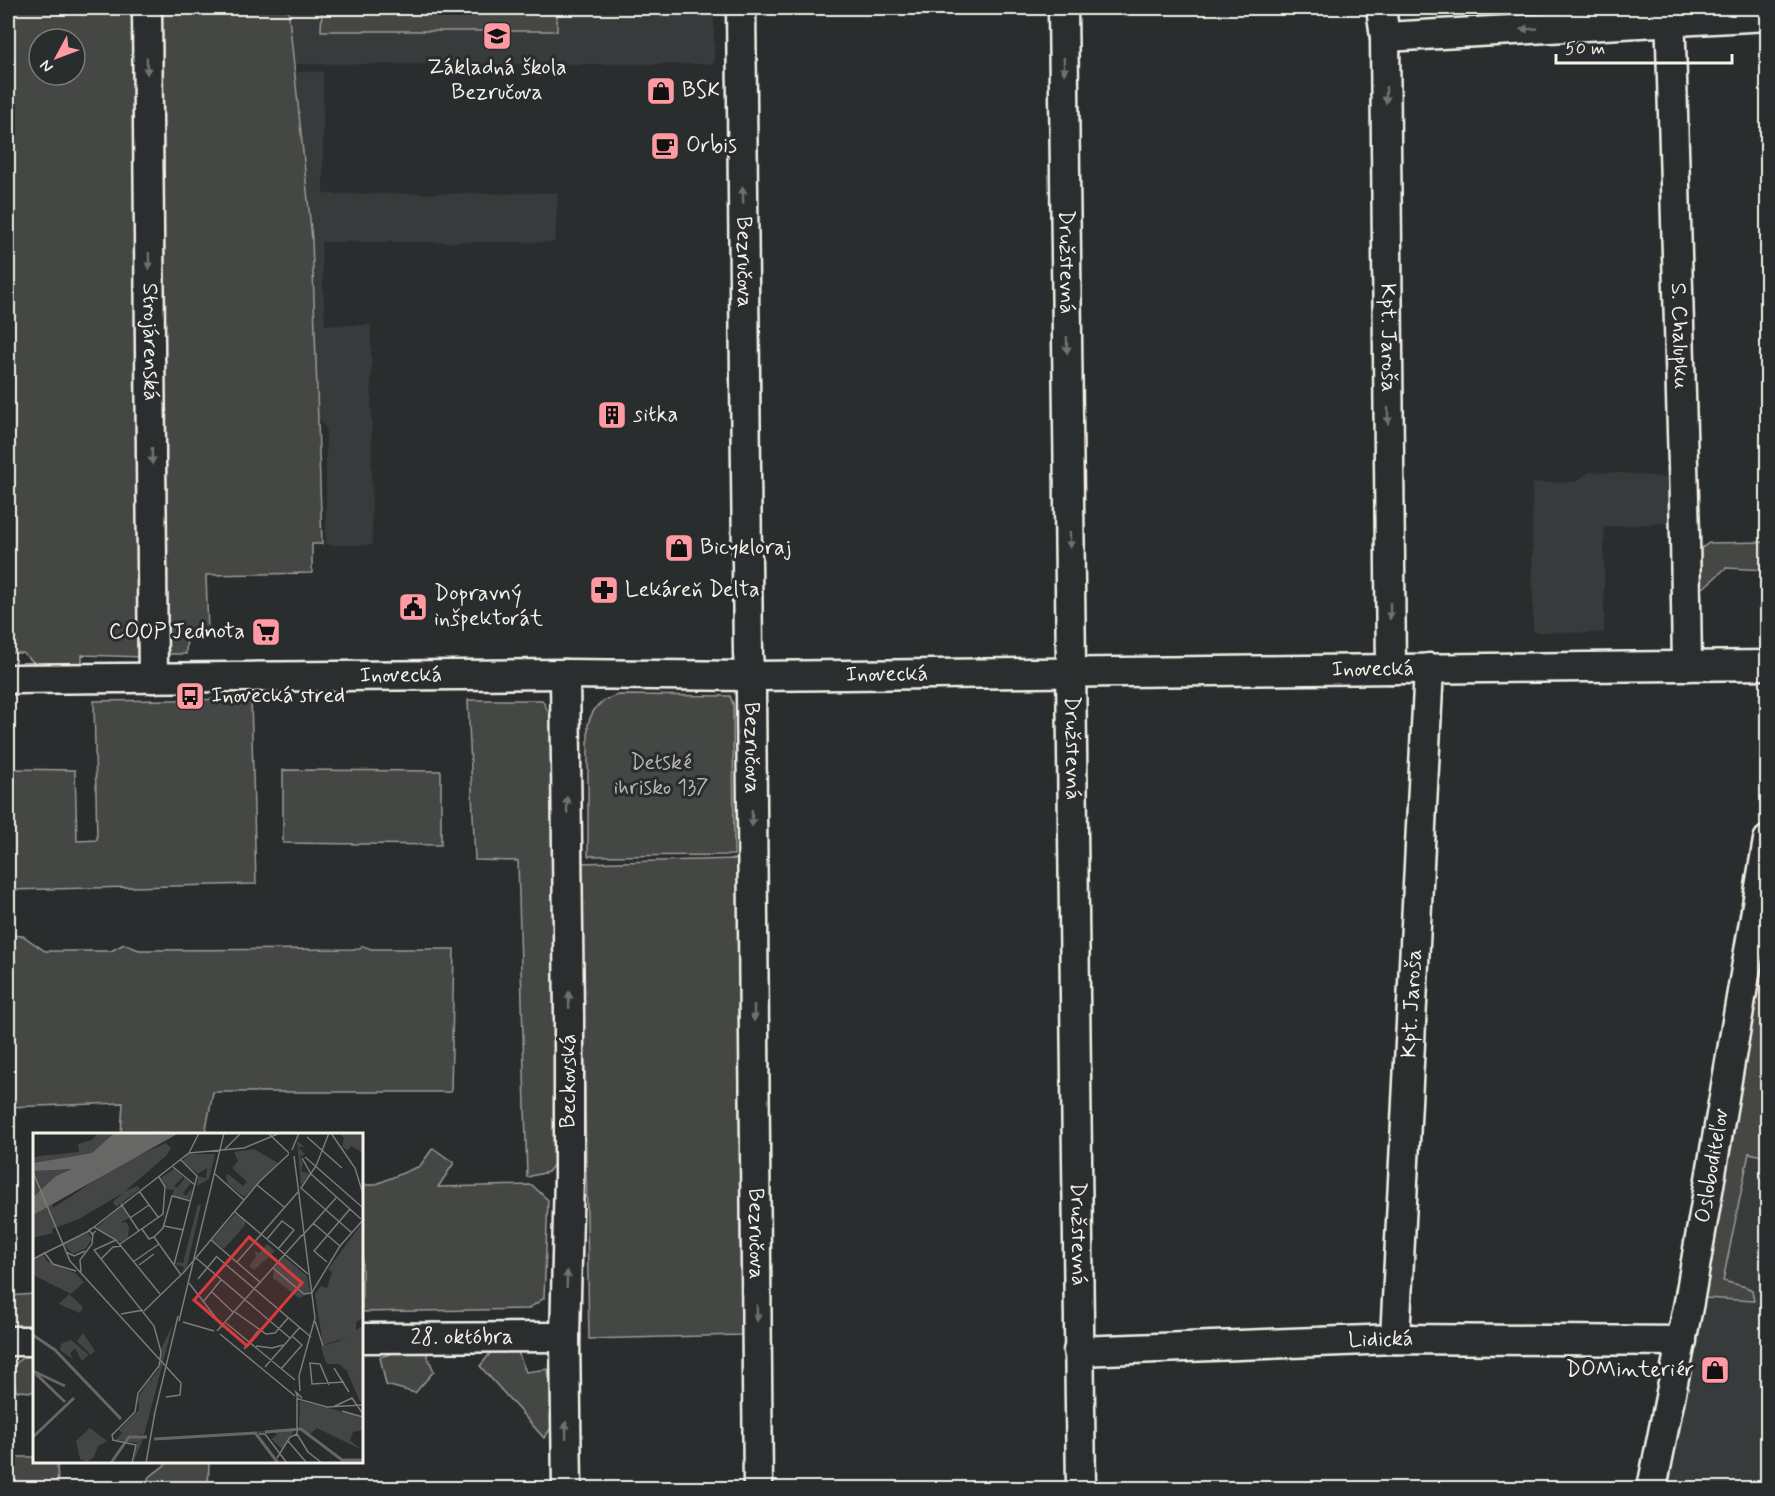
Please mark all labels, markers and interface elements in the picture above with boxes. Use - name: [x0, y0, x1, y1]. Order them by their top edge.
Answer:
- school or university icon: Základná škola Bezručova: [481, 20, 513, 52]
- one-way arrow: [1519, 25, 1538, 34]
- north arrow: [27, 27, 87, 87]
- scale bar: [1556, 27, 1732, 65]
- text: 50 m: [1565, 37, 1605, 61]
- place label: Základná škola Bezručova: [427, 54, 567, 107]
- text: N: [35, 55, 58, 77]
- one-way arrow: [142, 56, 152, 75]
- one-way arrow: [1059, 56, 1069, 75]
- shop icon: BSK: [645, 75, 677, 107]
- place label: BSK: [682, 77, 720, 105]
- one-way arrow: [1381, 86, 1391, 105]
- cafe icon: Orbis: [649, 130, 681, 162]
- place label: Orbis: [686, 132, 737, 160]
- one-way arrow: [738, 185, 748, 204]
- street label: Družstevná: [1051, 210, 1081, 314]
- street label: Bezručova: [729, 216, 758, 308]
- one-way arrow: [144, 251, 154, 270]
- street label: S. Chalupku: [1664, 282, 1695, 390]
- street label: Strojárenská: [135, 283, 165, 401]
- street label: Kpt. Jaroša: [1373, 283, 1402, 392]
- one-way arrow: [1062, 335, 1072, 354]
- building icon: sitka: [596, 399, 628, 431]
- place label: sitka: [633, 401, 678, 429]
- one-way arrow: [1384, 407, 1393, 426]
- one-way arrow: [147, 446, 156, 465]
- one-way arrow: [1065, 530, 1075, 549]
- shop icon: Bicykloraj: [663, 532, 695, 564]
- place label: Bicykloraj: [700, 534, 791, 562]
- pharmacy icon: Lekáreň Delta: [588, 574, 620, 606]
- place label: Lekáreň Delta: [625, 576, 760, 604]
- place label: Dopravný inšpektorát: [434, 580, 543, 633]
- public building icon: Dopravný inšpektorát: [397, 591, 429, 623]
- one-way arrow: [1385, 601, 1395, 620]
- supermarket icon: COOP Jednota: [250, 616, 282, 648]
- place label: COOP Jednota: [109, 618, 245, 646]
- street label: Inovecká: [1332, 655, 1414, 684]
- street label: Inovecká: [846, 660, 928, 689]
- street label: Inovecká: [360, 661, 442, 690]
- bus stop icon: Inovecká stred: [174, 680, 206, 712]
- place label: Inovecká stred: [211, 682, 345, 710]
- street label: Družstevná: [1057, 696, 1087, 800]
- street label: Bezručova: [737, 702, 766, 794]
- park label: Detské ihrisko 137: [613, 749, 709, 802]
- one-way arrow: [562, 795, 572, 814]
- one-way arrow: [747, 809, 757, 828]
- street label: Kpt. Jaroša: [1395, 948, 1429, 1059]
- one-way arrow: [564, 990, 574, 1009]
- one-way arrow: [749, 1004, 759, 1023]
- street label: Beckovská: [555, 1034, 583, 1128]
- street label: Osloboditeľov: [1689, 1106, 1736, 1225]
- inset map: [33, 1133, 363, 1463]
- street label: Družstevná: [1063, 1182, 1093, 1286]
- street label: Bezručova: [741, 1188, 770, 1280]
- one-way arrow: [562, 1269, 571, 1288]
- one-way arrow: [752, 1304, 761, 1323]
- street label: 28. októbra: [411, 1323, 513, 1352]
- street label: Lidická: [1348, 1325, 1413, 1355]
- shop icon: DOMinteriér: [1699, 1354, 1731, 1386]
- place label: DOMinteriér: [1566, 1356, 1694, 1384]
- one-way arrow: [562, 1421, 571, 1440]

